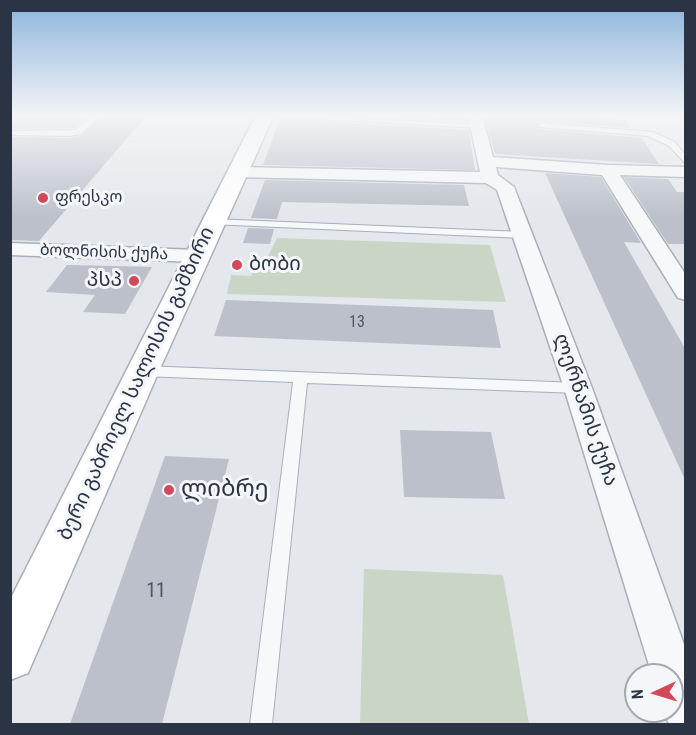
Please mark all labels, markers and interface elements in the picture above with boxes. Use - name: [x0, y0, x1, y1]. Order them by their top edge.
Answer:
- place label: ფრესკო: [55, 188, 122, 208]
- marker: ფრესკო: [36, 191, 50, 205]
- street label: ბერი გაბრიელ სალოსის გამზირი: [54, 223, 220, 545]
- street label: ბოლნისის ქუჩა: [39, 241, 169, 265]
- place label: ბობი: [249, 253, 301, 277]
- marker: ბობი: [230, 258, 244, 272]
- place label: პსპ: [87, 269, 122, 293]
- marker: პსპ: [127, 274, 141, 288]
- house number: 13: [349, 313, 365, 333]
- street label: ლერწამის ქუჩა: [548, 331, 622, 489]
- place label: ლიბრე: [181, 476, 269, 504]
- marker: ლიბრე: [162, 483, 176, 497]
- house number: 11: [146, 580, 166, 604]
- north arrow: [624, 663, 684, 723]
- text: N: [628, 689, 647, 700]

